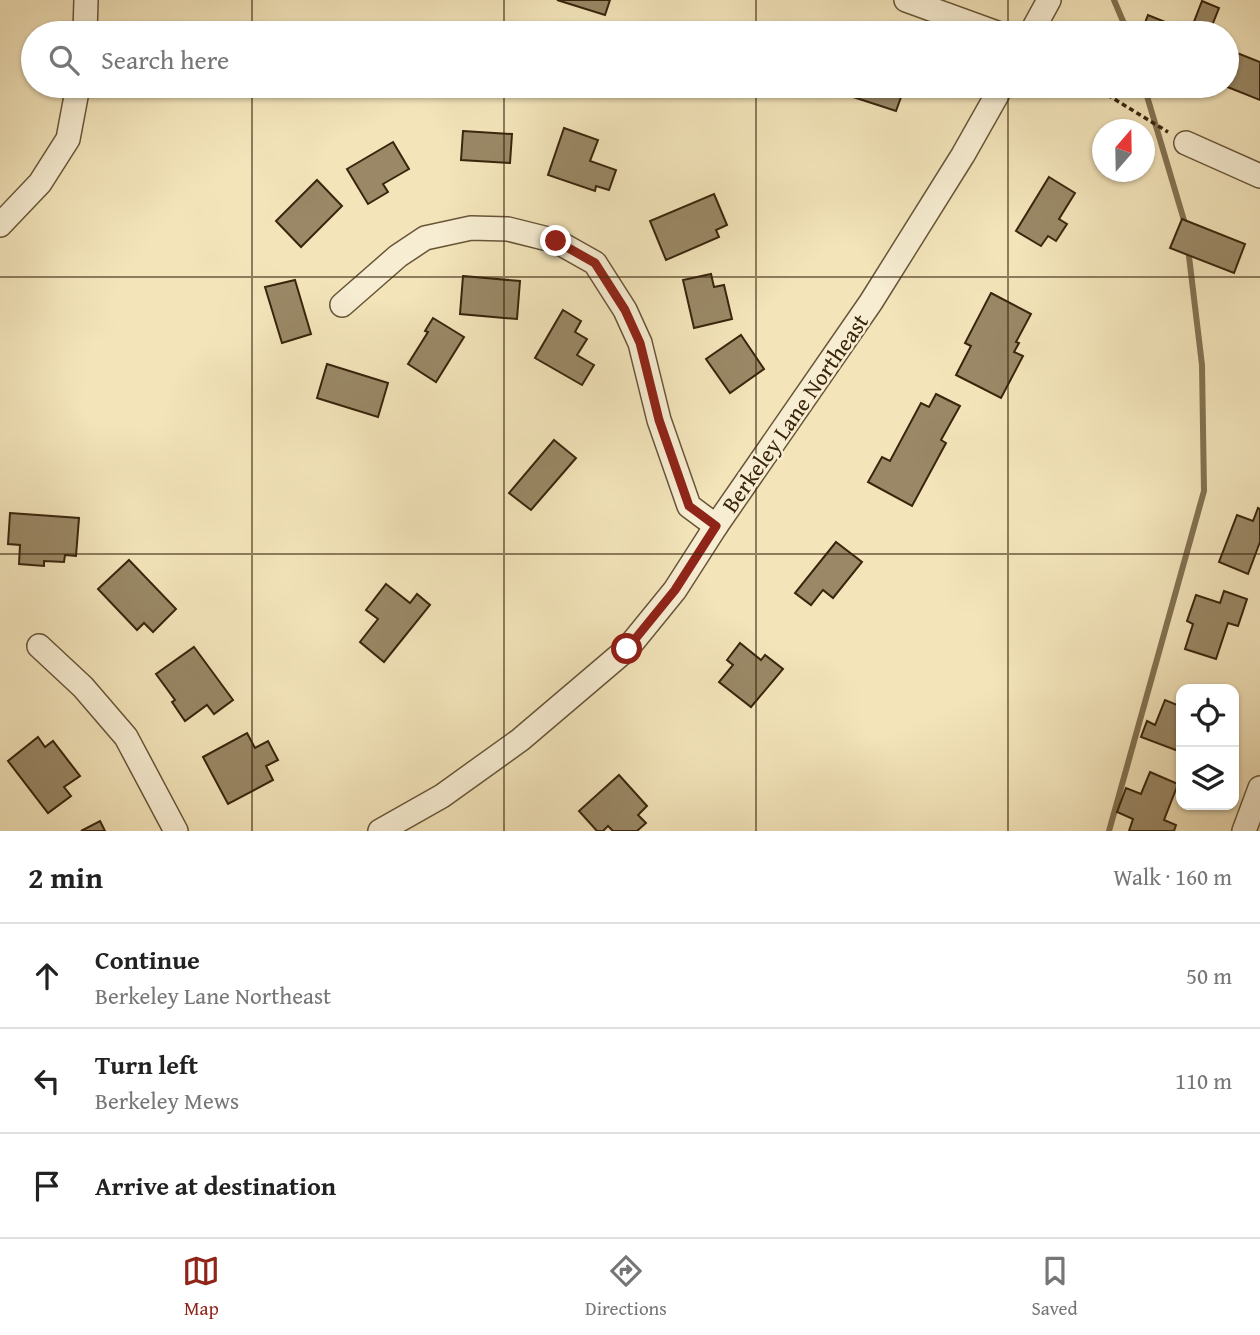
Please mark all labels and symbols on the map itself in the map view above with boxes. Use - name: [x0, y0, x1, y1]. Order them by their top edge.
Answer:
- north arrow: [1092, 119, 1155, 182]
- route end: [540, 225, 571, 256]
- street label: Berkeley Lane Northeast: [713, 307, 876, 519]
- route start: [611, 633, 642, 664]

